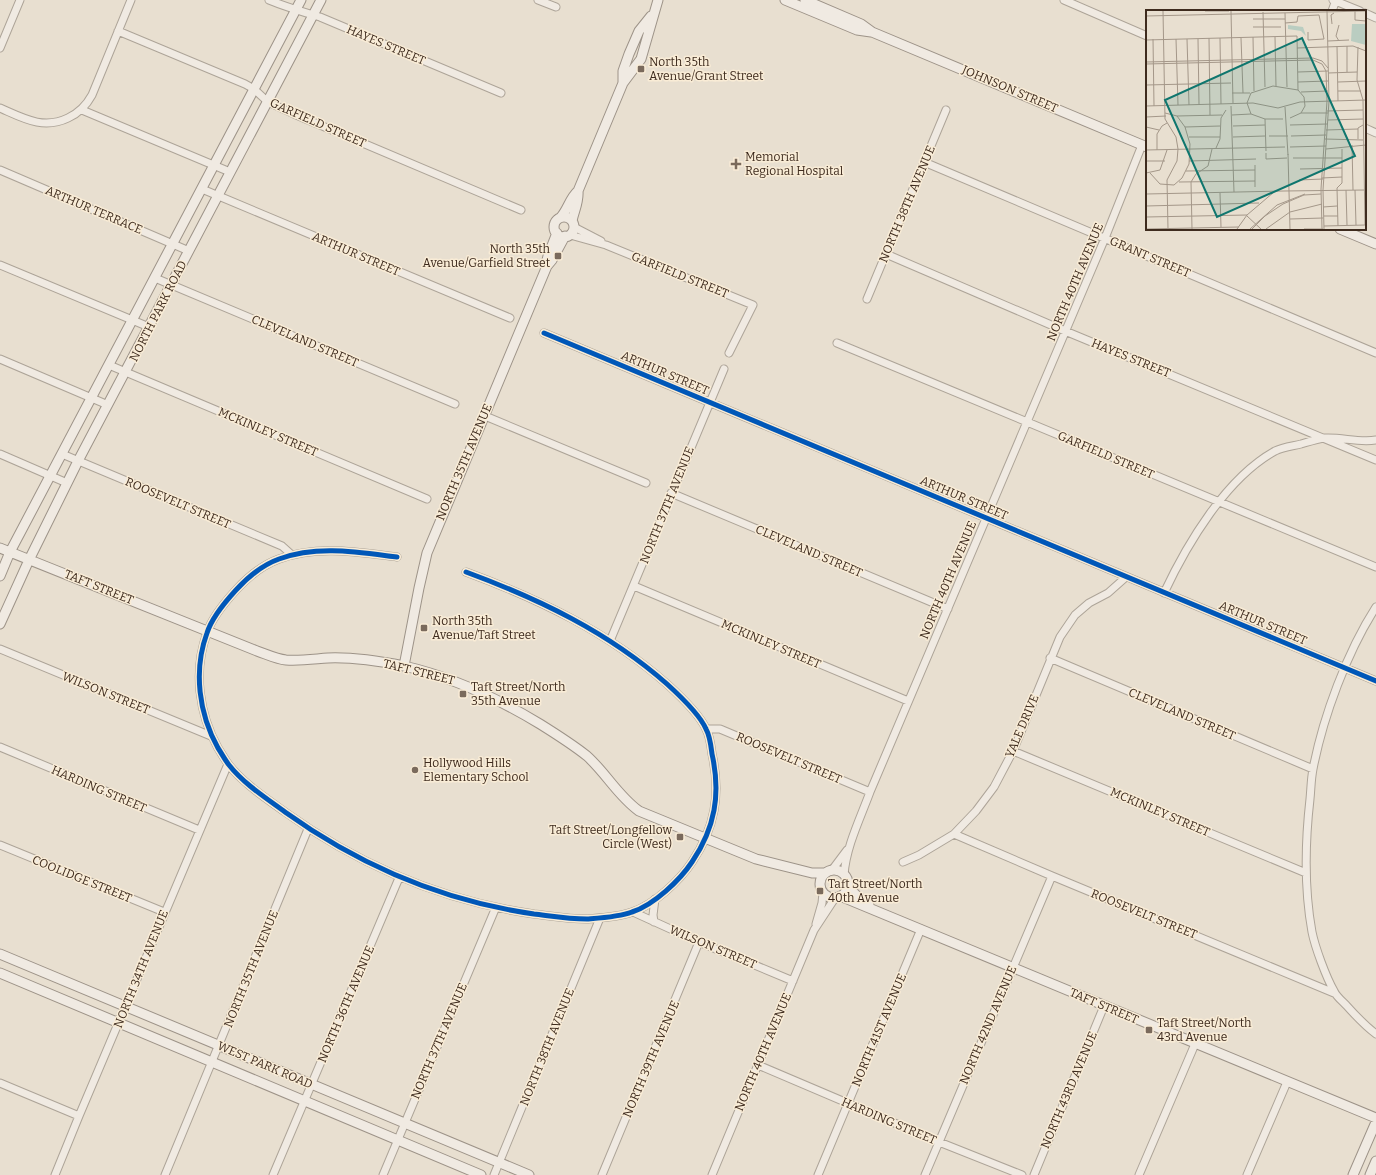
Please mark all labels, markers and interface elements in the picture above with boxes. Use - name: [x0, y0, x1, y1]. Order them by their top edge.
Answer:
- inset map: [1146, 10, 1366, 230]
- street label: HAYES STREET: [345, 22, 427, 68]
- place label: North 35th Avenue/Grant Street: [649, 55, 764, 83]
- street label: JOHNSON STREET: [959, 62, 1060, 116]
- marker: North 35th Avenue/Grant Street: [636, 64, 646, 74]
- street label: GARFIELD STREET: [268, 96, 368, 150]
- street label: NORTH 38TH AVENUE: [876, 143, 938, 265]
- place label: Memorial Regional Hospital: [745, 150, 844, 178]
- marker: Memorial Regional Hospital: [730, 158, 742, 170]
- street label: ARTHUR TERRACE: [43, 183, 145, 237]
- street label: NORTH 40TH AVENUE: [1044, 221, 1106, 343]
- street label: ARTHUR STREET: [310, 229, 402, 279]
- street label: GRANT STREET: [1108, 234, 1192, 280]
- place label: North 35th Avenue/Garfield Street: [423, 242, 551, 270]
- street label: GARFIELD STREET: [629, 249, 731, 301]
- marker: North 35th Avenue/Garfield Street: [553, 251, 563, 261]
- street label: NORTH PARK ROAD: [127, 258, 189, 364]
- street label: CLEVELAND STREET: [249, 312, 361, 370]
- street label: HAYES STREET: [1089, 336, 1173, 380]
- street label: ARTHUR STREET: [619, 348, 711, 398]
- street label: NORTH 35TH AVENUE: [433, 402, 495, 522]
- street label: MCKINLEY STREET: [216, 405, 320, 459]
- street label: GARFIELD STREET: [1056, 428, 1156, 482]
- street label: NORTH 37TH AVENUE: [637, 444, 697, 566]
- street label: ARTHUR STREET: [918, 473, 1010, 523]
- street label: ROOSEVELT STREET: [123, 474, 233, 532]
- street label: NORTH 40TH AVENUE: [917, 519, 979, 641]
- street label: CLEVELAND STREET: [753, 522, 865, 580]
- street label: TAFT STREET: [62, 567, 136, 607]
- street label: ARTHUR STREET: [1217, 598, 1309, 648]
- place label: North 35th Avenue/Taft Street: [432, 614, 536, 642]
- street label: MCKINLEY STREET: [719, 617, 823, 671]
- marker: North 35th Avenue/Taft Street: [419, 623, 429, 633]
- street label: TAFT STREET: [382, 656, 456, 688]
- street label: WILSON STREET: [60, 669, 152, 717]
- place label: Taft Street/North 35th Avenue: [471, 680, 566, 708]
- street label: CLEVELAND STREET: [1126, 685, 1238, 743]
- marker: Taft Street/North 35th Avenue: [458, 689, 468, 699]
- street label: YALE DRIVE: [1002, 692, 1042, 760]
- street label: ROOSEVELT STREET: [734, 729, 844, 787]
- place label: Hollywood Hills Elementary School: [423, 756, 529, 784]
- street label: HARDING STREET: [49, 763, 149, 815]
- marker: Hollywood Hills Elementary School: [410, 765, 420, 775]
- street label: MCKINLEY STREET: [1108, 785, 1212, 839]
- place label: Taft Street/Longfellow Circle (West): [549, 823, 672, 851]
- marker: Taft Street/Longfellow Circle (West): [675, 832, 685, 842]
- street label: COOLIDGE STREET: [30, 853, 134, 905]
- place label: Taft Street/North 40th Avenue: [828, 877, 923, 905]
- marker: Taft Street/North 40th Avenue: [815, 886, 825, 896]
- street label: ROOSEVELT STREET: [1089, 886, 1199, 942]
- street label: NORTH 34TH AVENUE: [111, 908, 171, 1030]
- street label: NORTH 35TH AVENUE: [221, 908, 281, 1030]
- street label: WILSON STREET: [667, 922, 759, 972]
- street label: NORTH 36TH AVENUE: [315, 943, 377, 1065]
- street label: NORTH 42ND AVENUE: [957, 964, 1019, 1086]
- street label: NORTH 41ST AVENUE: [849, 971, 909, 1089]
- street label: NORTH 37TH AVENUE: [408, 981, 470, 1101]
- street label: TAFT STREET: [1068, 985, 1140, 1027]
- street label: NORTH 38TH AVENUE: [517, 986, 577, 1108]
- street label: NORTH 40TH AVENUE: [732, 991, 794, 1113]
- street label: NORTH 39TH AVENUE: [620, 998, 682, 1120]
- place label: Taft Street/North 43rd Avenue: [1157, 1016, 1252, 1044]
- marker: Taft Street/North 43rd Avenue: [1144, 1025, 1154, 1035]
- street label: NORTH 43RD AVENUE: [1038, 1029, 1100, 1151]
- street label: WEST PARK ROAD: [215, 1039, 315, 1091]
- street label: HARDING STREET: [839, 1095, 939, 1147]

